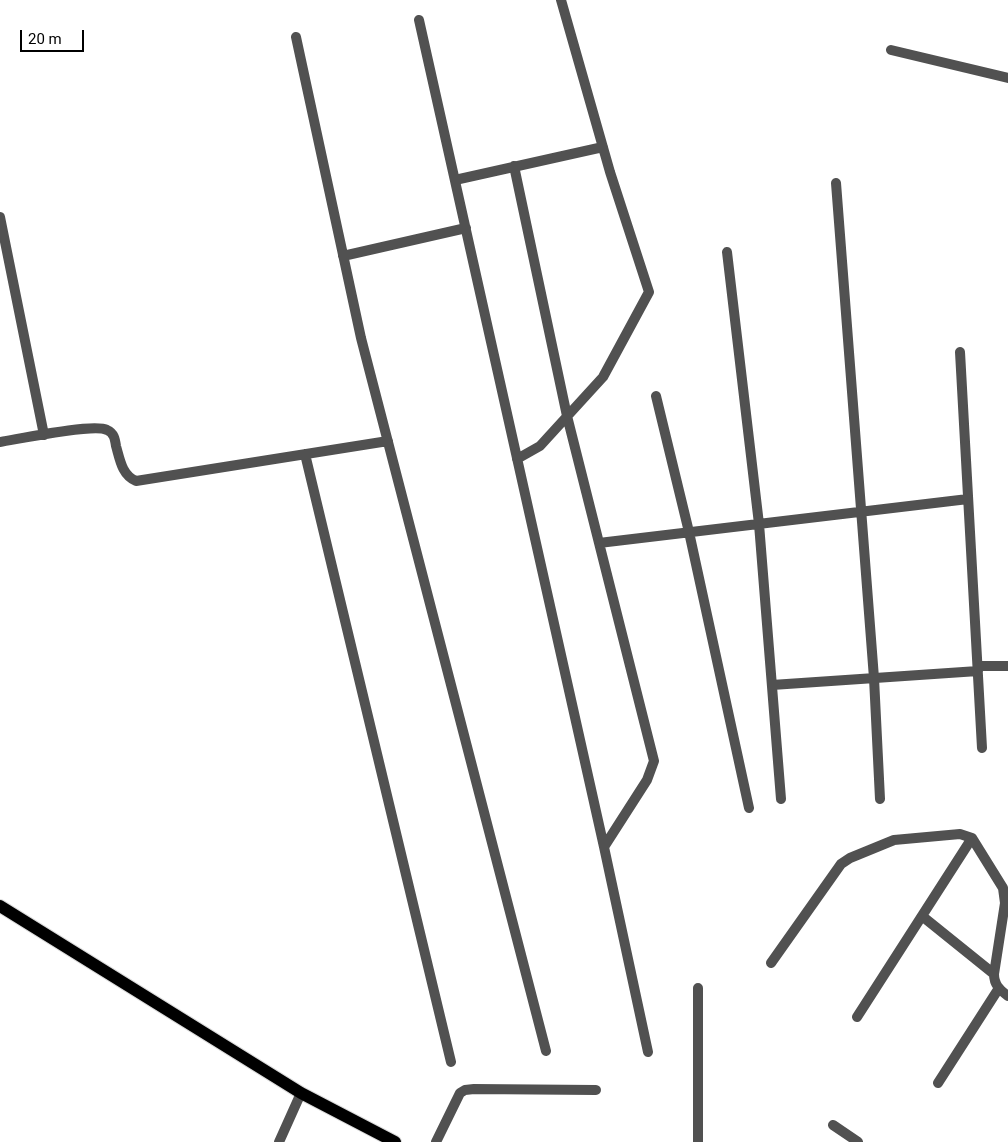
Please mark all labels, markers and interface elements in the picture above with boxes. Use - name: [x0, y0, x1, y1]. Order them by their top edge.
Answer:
- scale bar: [22, 20, 86, 52]
- text: 20 m: [28, 30, 62, 48]

